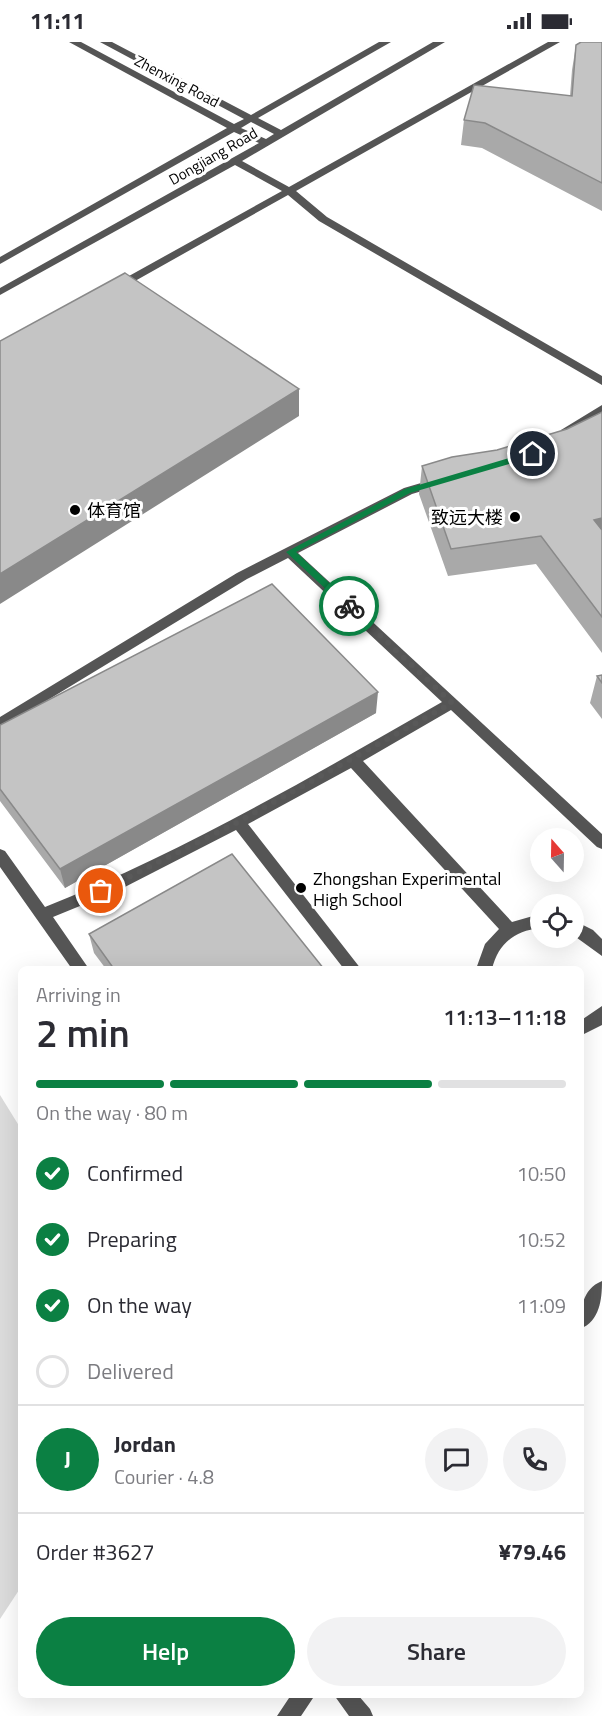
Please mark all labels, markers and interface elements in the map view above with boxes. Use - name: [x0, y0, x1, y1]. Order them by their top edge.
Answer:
- text: 11:11: [30, 4, 85, 38]
- street label: Zhenxing Road: [130, 49, 224, 113]
- street label: Dongjiang Road: [164, 121, 262, 191]
- pin: [507, 428, 558, 479]
- icon: home: [516, 437, 549, 470]
- place label: 体育馆: [87, 497, 141, 524]
- marker: 体育馆: [68, 503, 82, 517]
- place label: 致远大楼: [431, 504, 503, 531]
- marker: 致远大楼: [508, 510, 522, 524]
- courier: [319, 576, 379, 636]
- icon: bike: [333, 590, 366, 623]
- north arrow: [530, 828, 584, 882]
- map controls: [530, 828, 584, 948]
- pin: [75, 865, 126, 916]
- place label: Zhongshan Experimental High School: [313, 865, 502, 913]
- icon: bag: [84, 874, 117, 907]
- marker: Zhongshan Experimental High School: [294, 881, 308, 895]
- button: locate: [530, 894, 584, 948]
- text: Arriving in: [36, 979, 121, 1010]
- text: 11:13–11:18: [443, 1000, 566, 1034]
- text: 2 min: [36, 1003, 130, 1062]
- text: On the way · 80 m: [36, 1097, 188, 1128]
- text: Confirmed: [87, 1156, 183, 1190]
- icon: check: [36, 1157, 69, 1190]
- text: 10:50: [517, 1158, 566, 1189]
- text: Preparing: [87, 1222, 177, 1256]
- icon: check: [36, 1223, 69, 1256]
- text: 10:52: [517, 1224, 566, 1255]
- text: On the way: [87, 1288, 192, 1322]
- icon: check: [36, 1289, 69, 1322]
- text: 11:09: [517, 1290, 566, 1321]
- text: Delivered: [87, 1354, 174, 1388]
- text: Jordan: [114, 1427, 176, 1461]
- button: chat: [425, 1428, 488, 1491]
- button: phone: [503, 1428, 566, 1491]
- text: J: [64, 1442, 71, 1476]
- text: Courier · 4.8: [114, 1461, 214, 1492]
- text: Order #3627: [36, 1535, 155, 1569]
- text: ¥79.46: [499, 1535, 566, 1569]
- button: Help: [36, 1617, 295, 1686]
- button: Share: [307, 1617, 566, 1686]

